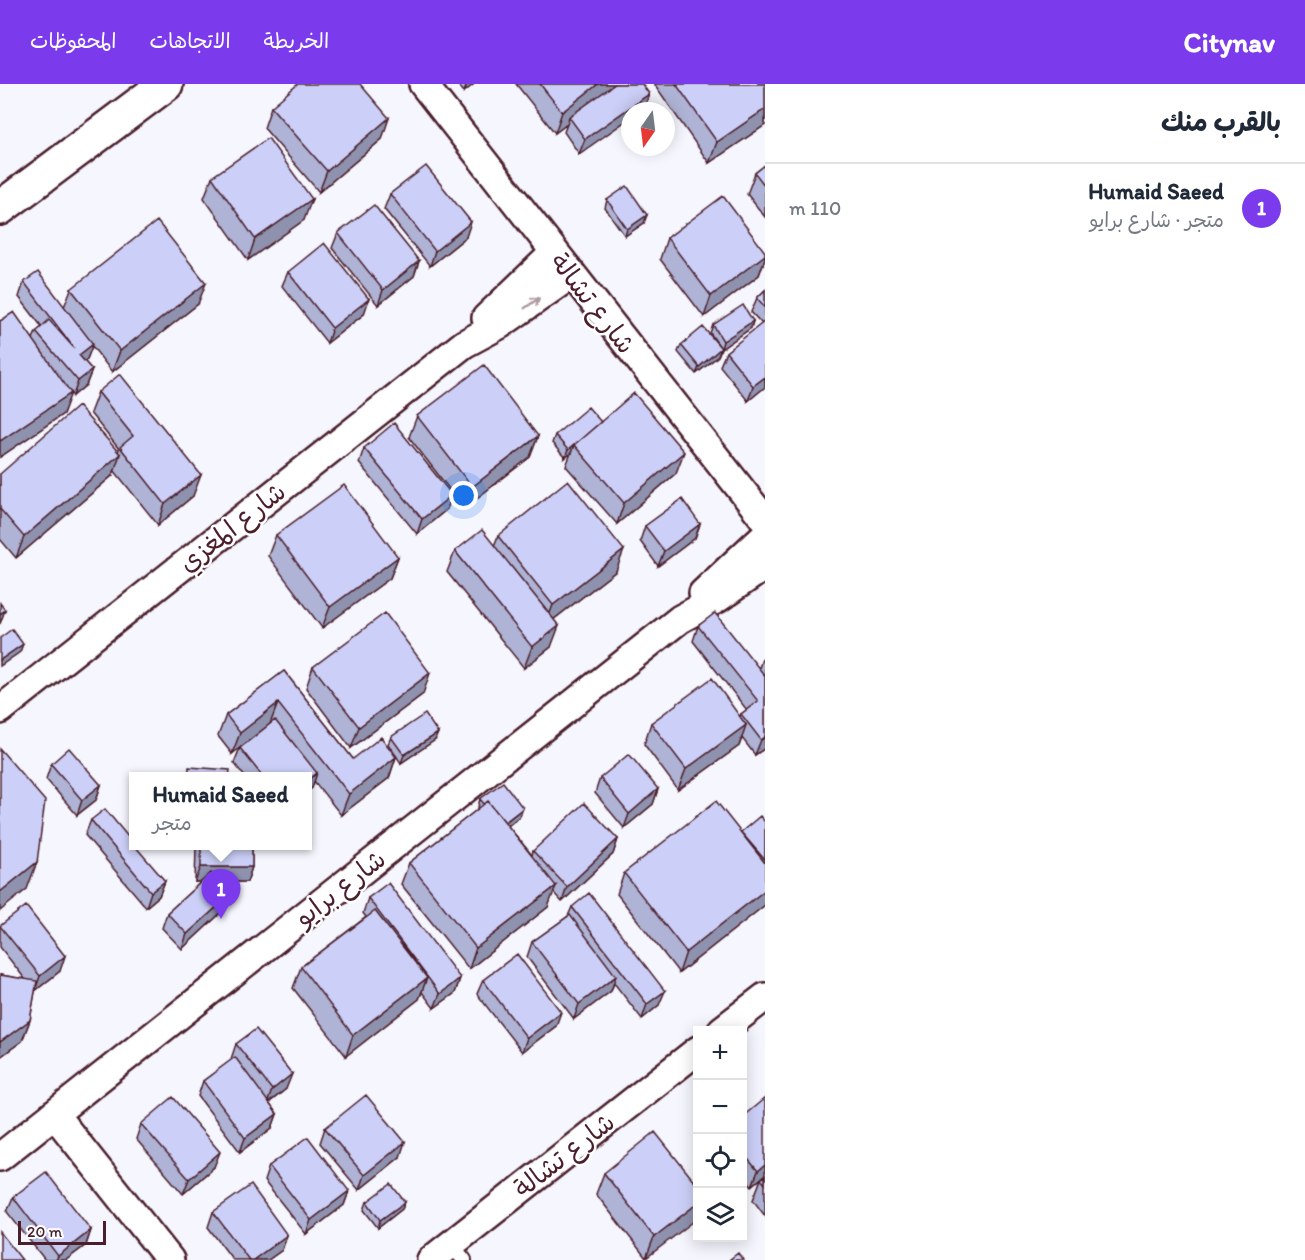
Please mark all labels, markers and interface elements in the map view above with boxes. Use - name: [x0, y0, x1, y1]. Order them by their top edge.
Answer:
- text: Citynav: [1184, 25, 1275, 59]
- text: المحفوظات: [30, 28, 116, 53]
- text: الاتجاهات: [149, 28, 231, 53]
- text: الخريطة: [264, 28, 329, 53]
- north arrow: [621, 102, 675, 156]
- text: بالقرب منك: [1161, 106, 1281, 138]
- text: Humaid Saeed: [1088, 178, 1224, 205]
- text: 110 m: [789, 196, 841, 220]
- text: 1: [1257, 196, 1266, 220]
- text: متجر · شارع برايو: [1089, 208, 1224, 232]
- street label: شارع تشالة: [542, 246, 642, 361]
- one-way arrow: [523, 297, 539, 309]
- street label: شارع المغزي: [172, 475, 294, 581]
- your location: [449, 481, 478, 510]
- popup: [129, 772, 312, 850]
- text: Humaid Saeed: [153, 781, 288, 808]
- text: متجر: [153, 811, 192, 835]
- street label: شارع برايو: [287, 843, 393, 936]
- pin: 1: [202, 870, 240, 919]
- map controls: [693, 1026, 747, 1242]
- button: +: [693, 1026, 747, 1080]
- button: −: [693, 1080, 747, 1134]
- street label: شارع تشالة: [507, 1106, 622, 1206]
- button: locate: [693, 1134, 747, 1188]
- button: layers: [693, 1188, 747, 1242]
- scale bar: [18, 1218, 106, 1246]
- text: 20 m: [27, 1222, 62, 1241]

